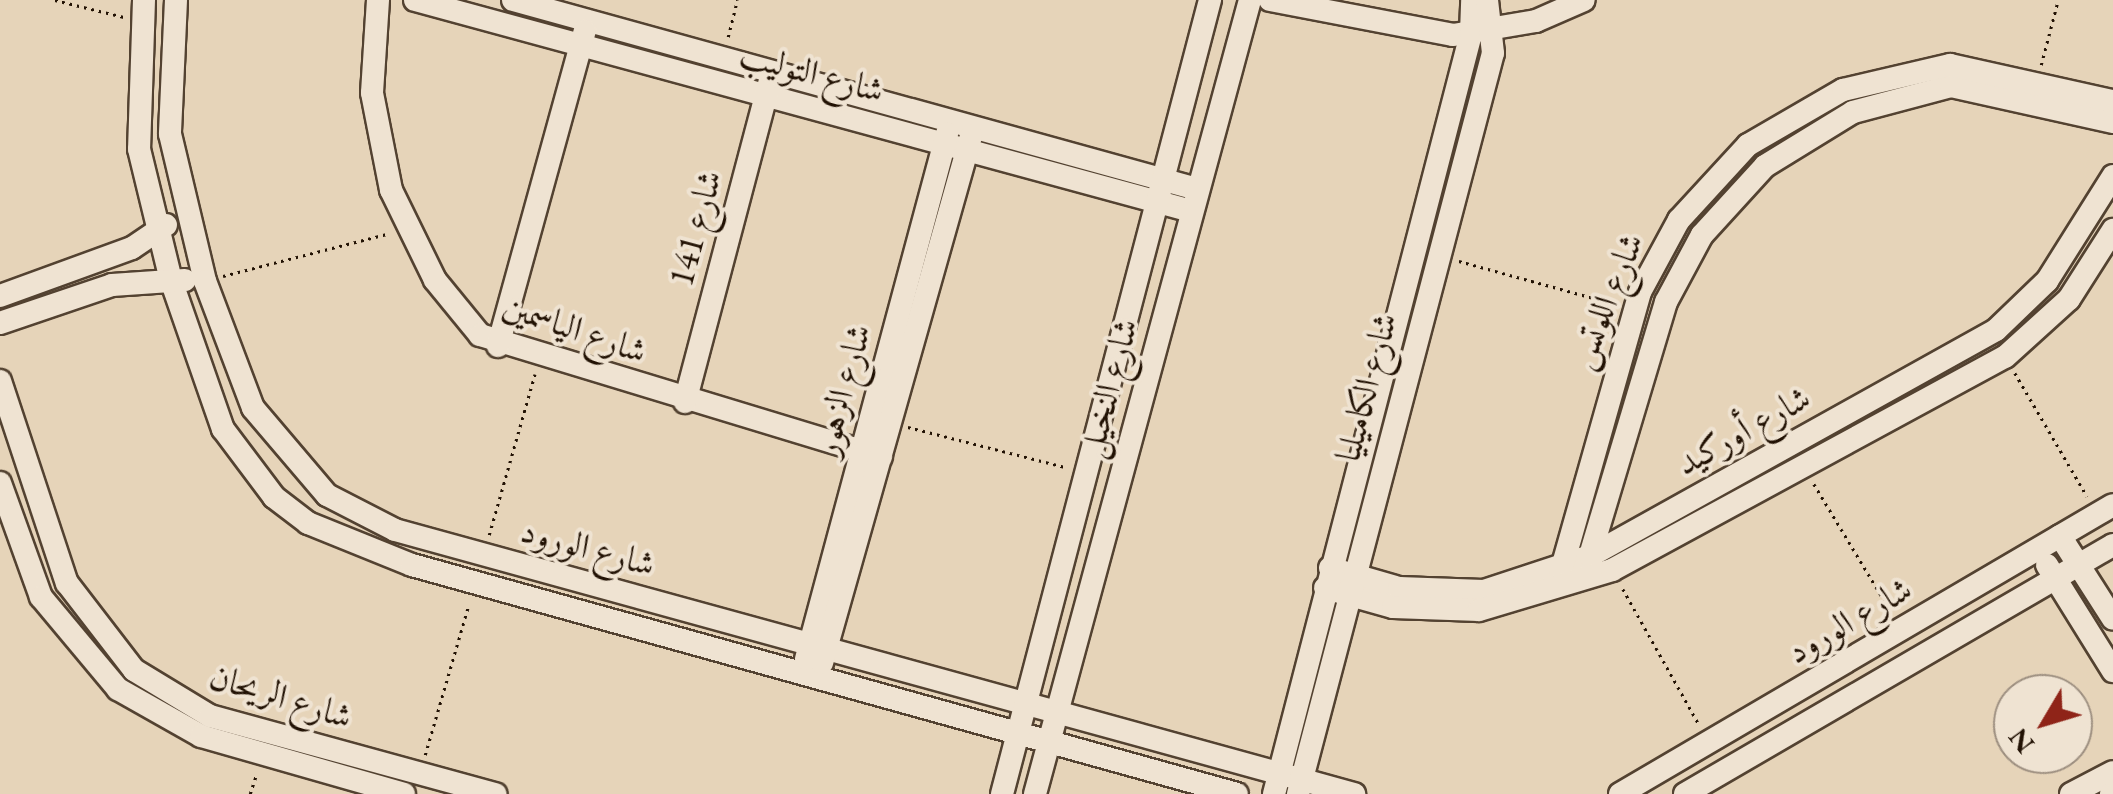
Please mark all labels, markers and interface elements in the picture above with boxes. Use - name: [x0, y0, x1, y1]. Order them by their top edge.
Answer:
- street label: شارع التوليب: [735, 33, 889, 111]
- street label: شارع 141: [659, 165, 731, 291]
- street label: شارع اللوتس: [1560, 227, 1652, 375]
- street label: شارع الياسمين: [498, 284, 652, 372]
- street label: شارع الكاميليا: [1326, 308, 1406, 466]
- street label: شارع النخيل: [1069, 314, 1147, 462]
- street label: شارع الزهور: [804, 319, 880, 461]
- street label: شارع أوركيد: [1669, 376, 1817, 484]
- street label: شارع الورود: [516, 509, 660, 585]
- street label: شارع الورود: [1779, 567, 1919, 673]
- street label: شارع الريحان: [205, 654, 357, 738]
- north arrow: [1993, 674, 2093, 774]
- text: N: [2000, 721, 2042, 761]

